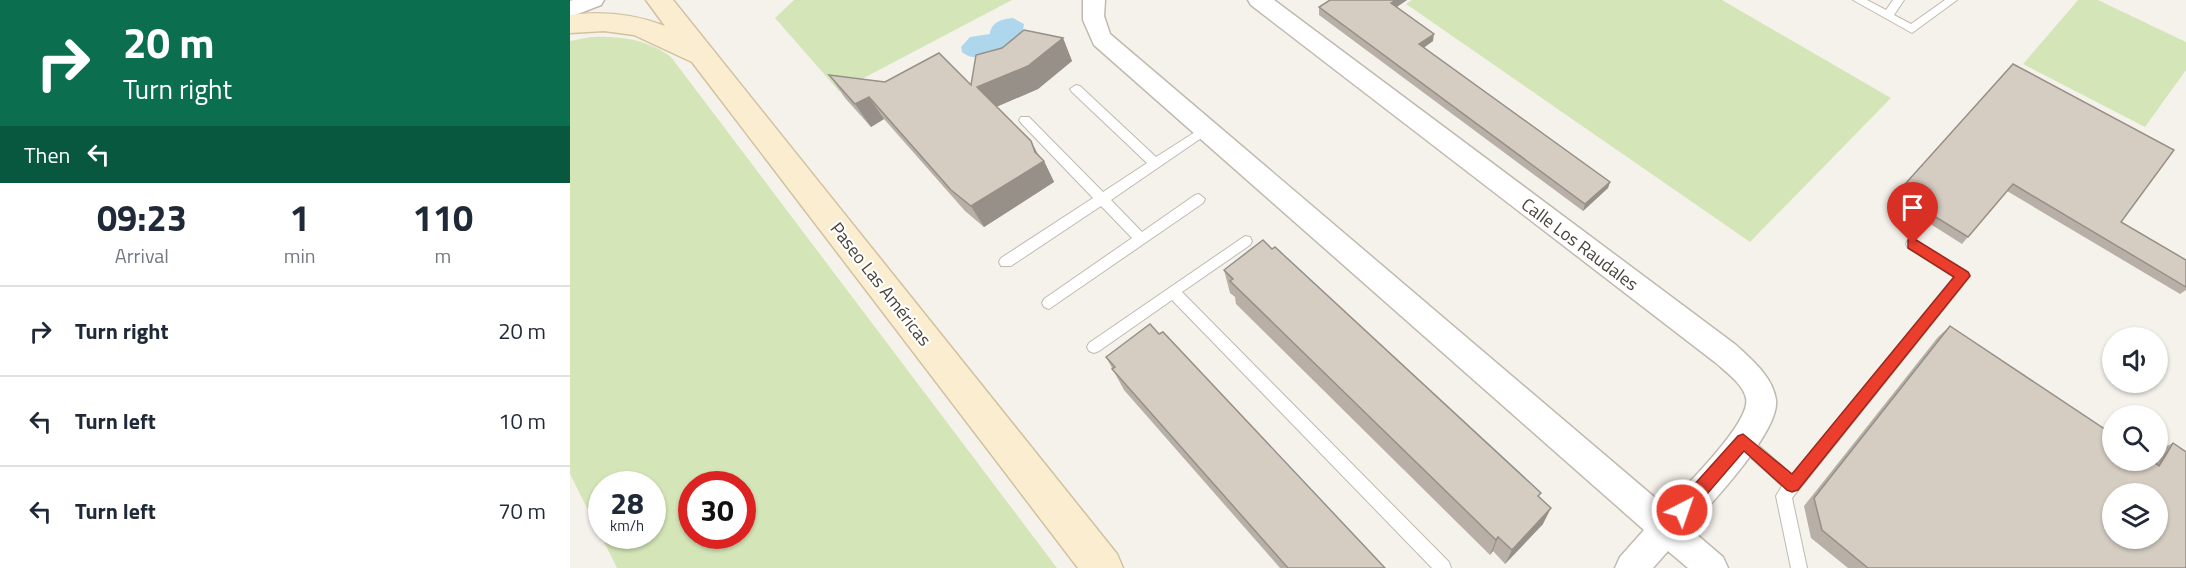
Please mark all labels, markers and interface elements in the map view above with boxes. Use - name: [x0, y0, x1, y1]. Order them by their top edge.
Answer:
- text: 20 m: [123, 10, 215, 74]
- icon: right: [24, 24, 102, 102]
- text: Turn right: [123, 68, 232, 109]
- text: Then: [24, 138, 70, 172]
- icon: left: [82, 138, 115, 171]
- pin: [1887, 182, 1938, 244]
- text: 09:23: [97, 190, 187, 245]
- text: 1: [290, 190, 310, 245]
- text: 110: [413, 190, 473, 245]
- street label: Calle Los Raudales: [1516, 191, 1644, 297]
- icon: arrive: [1896, 191, 1929, 224]
- street label: Paseo Las Américas: [824, 216, 938, 352]
- text: Arrival: [115, 240, 169, 271]
- text: min: [284, 240, 316, 271]
- text: m: [434, 240, 451, 271]
- text: Turn right: [75, 314, 169, 348]
- text: 20 m: [498, 314, 546, 348]
- icon: right: [24, 315, 57, 348]
- map controls: [2102, 327, 2168, 549]
- button: sound: [2102, 327, 2168, 393]
- text: Turn left: [75, 404, 156, 438]
- text: 10 m: [498, 404, 546, 438]
- icon: left: [24, 405, 57, 438]
- button: search: [2102, 405, 2168, 471]
- speed limit sign: 30: [678, 471, 756, 549]
- position arrow: [1650, 478, 1714, 542]
- text: 28: [610, 480, 644, 526]
- button: layers: [2102, 483, 2168, 549]
- text: Turn left: [75, 494, 156, 528]
- text: 70 m: [498, 494, 546, 528]
- icon: left: [24, 495, 57, 528]
- text: km/h: [610, 514, 644, 537]

